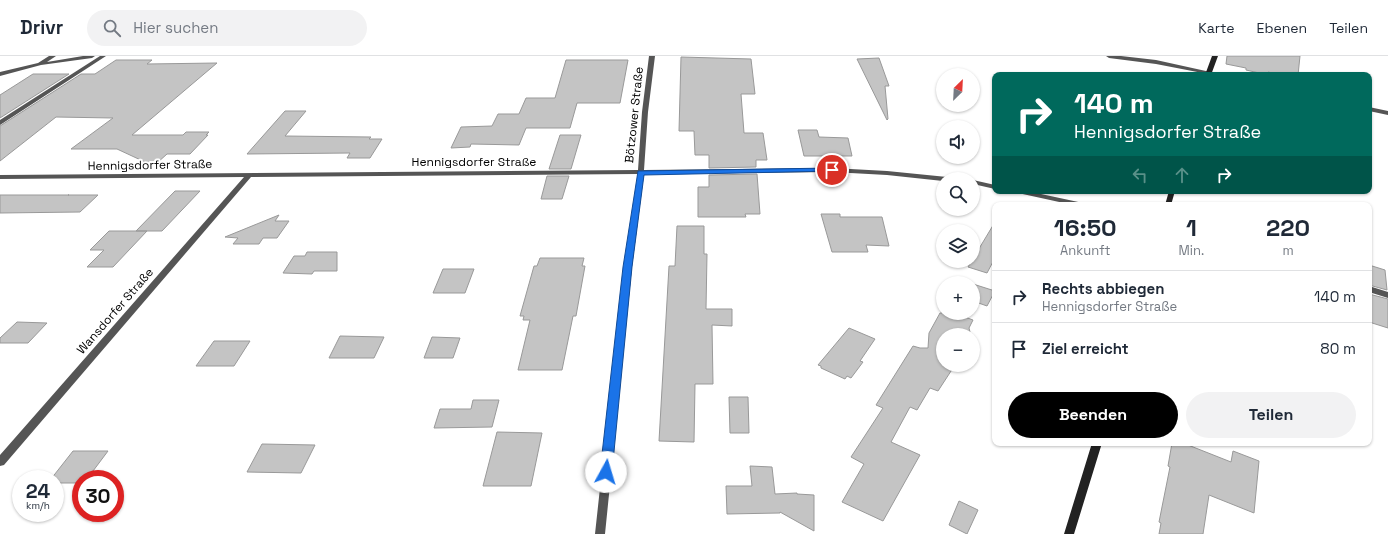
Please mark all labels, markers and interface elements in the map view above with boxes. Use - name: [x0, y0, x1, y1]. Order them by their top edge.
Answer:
- search box: [87, 10, 367, 46]
- text: Drivr: [20, 15, 63, 40]
- icon: search: [101, 17, 123, 39]
- text: Hier suchen: [133, 18, 218, 37]
- text: Karte: [1198, 19, 1235, 37]
- text: Ebenen: [1257, 19, 1307, 37]
- text: Teilen: [1329, 19, 1368, 37]
- street label: Bötzower Straße: [621, 66, 647, 164]
- north arrow: [936, 68, 980, 112]
- map controls: [936, 68, 980, 372]
- text: 140 m: [1074, 85, 1154, 121]
- icon: right: [1008, 88, 1060, 140]
- button: sound: [936, 120, 980, 164]
- text: Hennigsdorfer Straße: [1074, 120, 1261, 143]
- pin: [815, 153, 849, 187]
- street label: Hennigsdorfer Straße: [412, 154, 536, 170]
- street label: Hennigsdorfer Straße: [87, 156, 213, 174]
- icon: arrive: [821, 159, 843, 181]
- icon: left: [1129, 164, 1151, 186]
- icon: ahead: [1171, 164, 1193, 186]
- icon: right: [1213, 164, 1235, 186]
- button: search: [936, 172, 980, 216]
- text: 16:50: [1054, 212, 1117, 243]
- text: 1: [1186, 212, 1197, 243]
- text: 220: [1266, 212, 1310, 243]
- button: layers: [936, 224, 980, 268]
- text: Ankunft: [1060, 242, 1110, 259]
- text: Min.: [1178, 242, 1204, 259]
- text: m: [1282, 242, 1294, 259]
- street label: Wansdorfer Straße: [73, 265, 157, 357]
- button: +: [936, 276, 980, 320]
- text: Rechts abbiegen: [1042, 279, 1164, 298]
- icon: right: [1008, 286, 1030, 308]
- text: 140 m: [1314, 287, 1356, 306]
- text: Hennigsdorfer Straße: [1042, 298, 1177, 315]
- button: −: [936, 328, 980, 372]
- icon: arrive: [1008, 338, 1030, 360]
- text: Ziel erreicht: [1042, 339, 1129, 358]
- text: 80 m: [1320, 339, 1356, 358]
- button: Beenden: [1008, 392, 1178, 438]
- button: Teilen: [1186, 392, 1356, 438]
- position arrow: [585, 451, 627, 493]
- speed limit sign: 30: [72, 470, 124, 522]
- text: 24: [26, 478, 50, 504]
- text: km/h: [26, 499, 50, 512]

